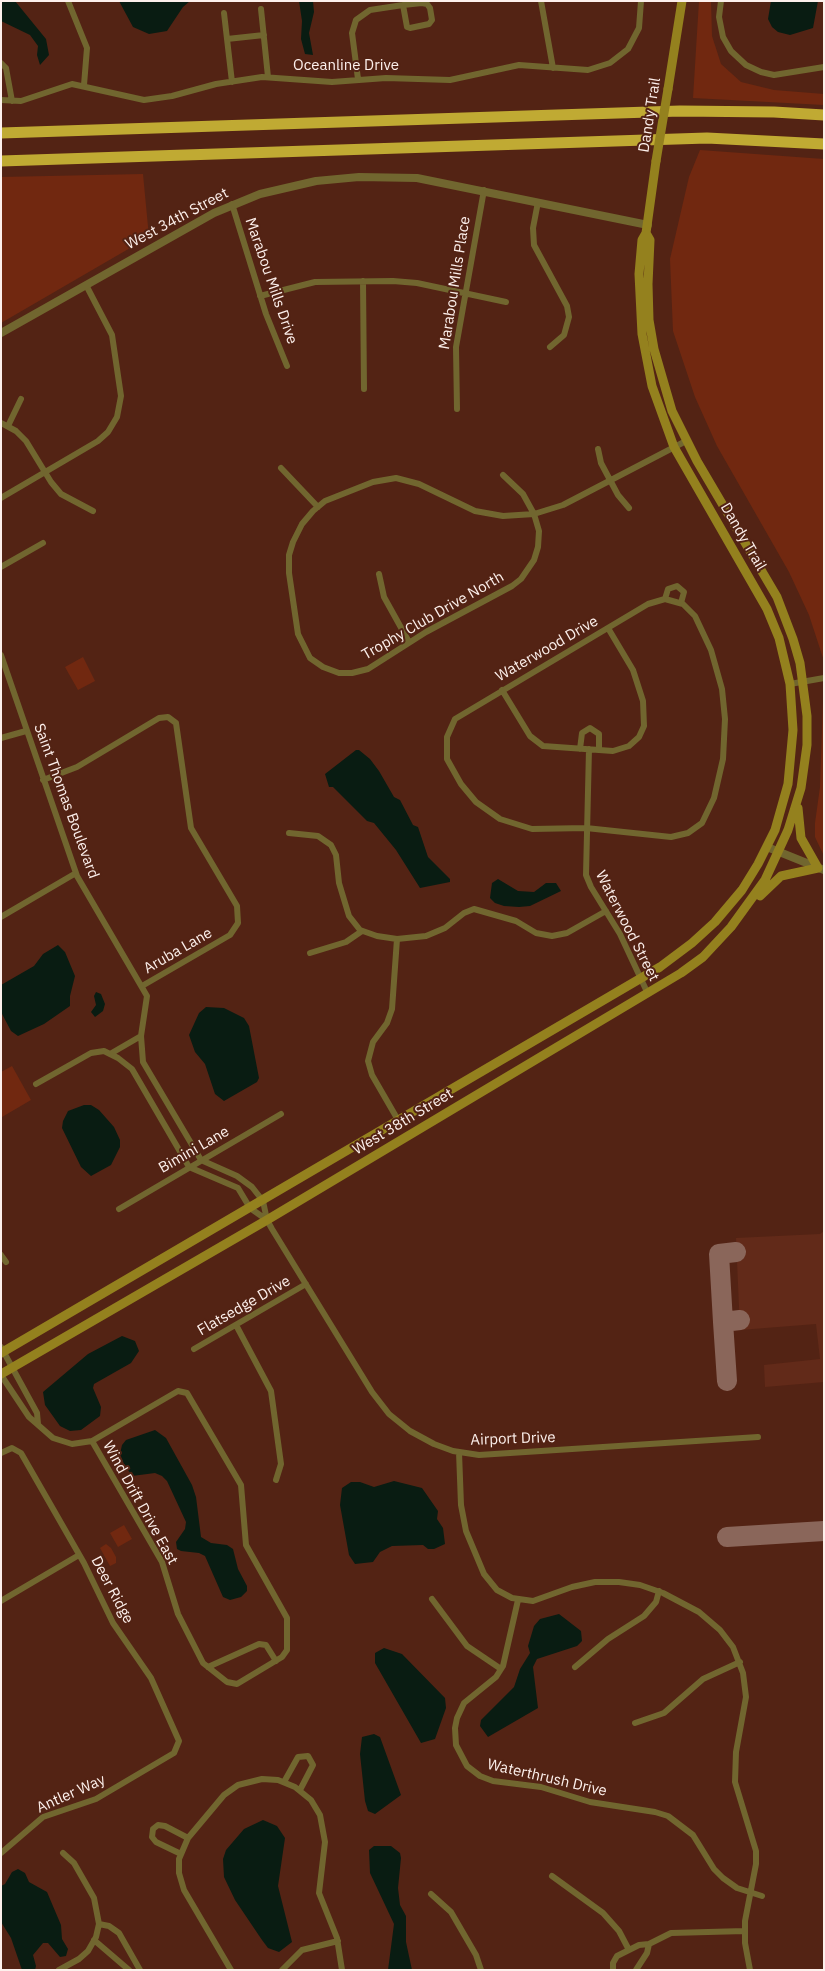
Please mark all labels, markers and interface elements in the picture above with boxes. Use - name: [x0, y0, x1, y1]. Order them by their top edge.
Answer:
- street label: Oceanline Drive: [293, 57, 399, 75]
- street label: Dandy Trail: [635, 76, 665, 154]
- street label: West 34th Street: [123, 184, 231, 254]
- street label: Marabou Mills Drive: [241, 215, 301, 347]
- street label: Marabou Mills Place: [436, 215, 474, 351]
- street label: Dandy Trail: [716, 500, 770, 574]
- street label: Trophy Club Drive North: [359, 568, 507, 664]
- street label: Waterwood Drive: [492, 612, 602, 686]
- street label: Saint Thomas Boulevard: [30, 721, 102, 881]
- street label: Waterwood Street: [591, 868, 663, 984]
- street label: Aruba Lane: [141, 924, 215, 978]
- street label: West 38th Street: [350, 1085, 456, 1159]
- street label: Bimini Lane: [156, 1123, 232, 1177]
- street label: Flatsedge Drive: [194, 1272, 294, 1340]
- street label: Airport Drive: [470, 1429, 556, 1449]
- street label: Wind Drift Drive East: [99, 1438, 181, 1568]
- street label: Deer Ridge: [87, 1553, 137, 1627]
- street label: Waterthrush Drive: [485, 1755, 609, 1801]
- street label: Antler Way: [34, 1771, 108, 1817]

